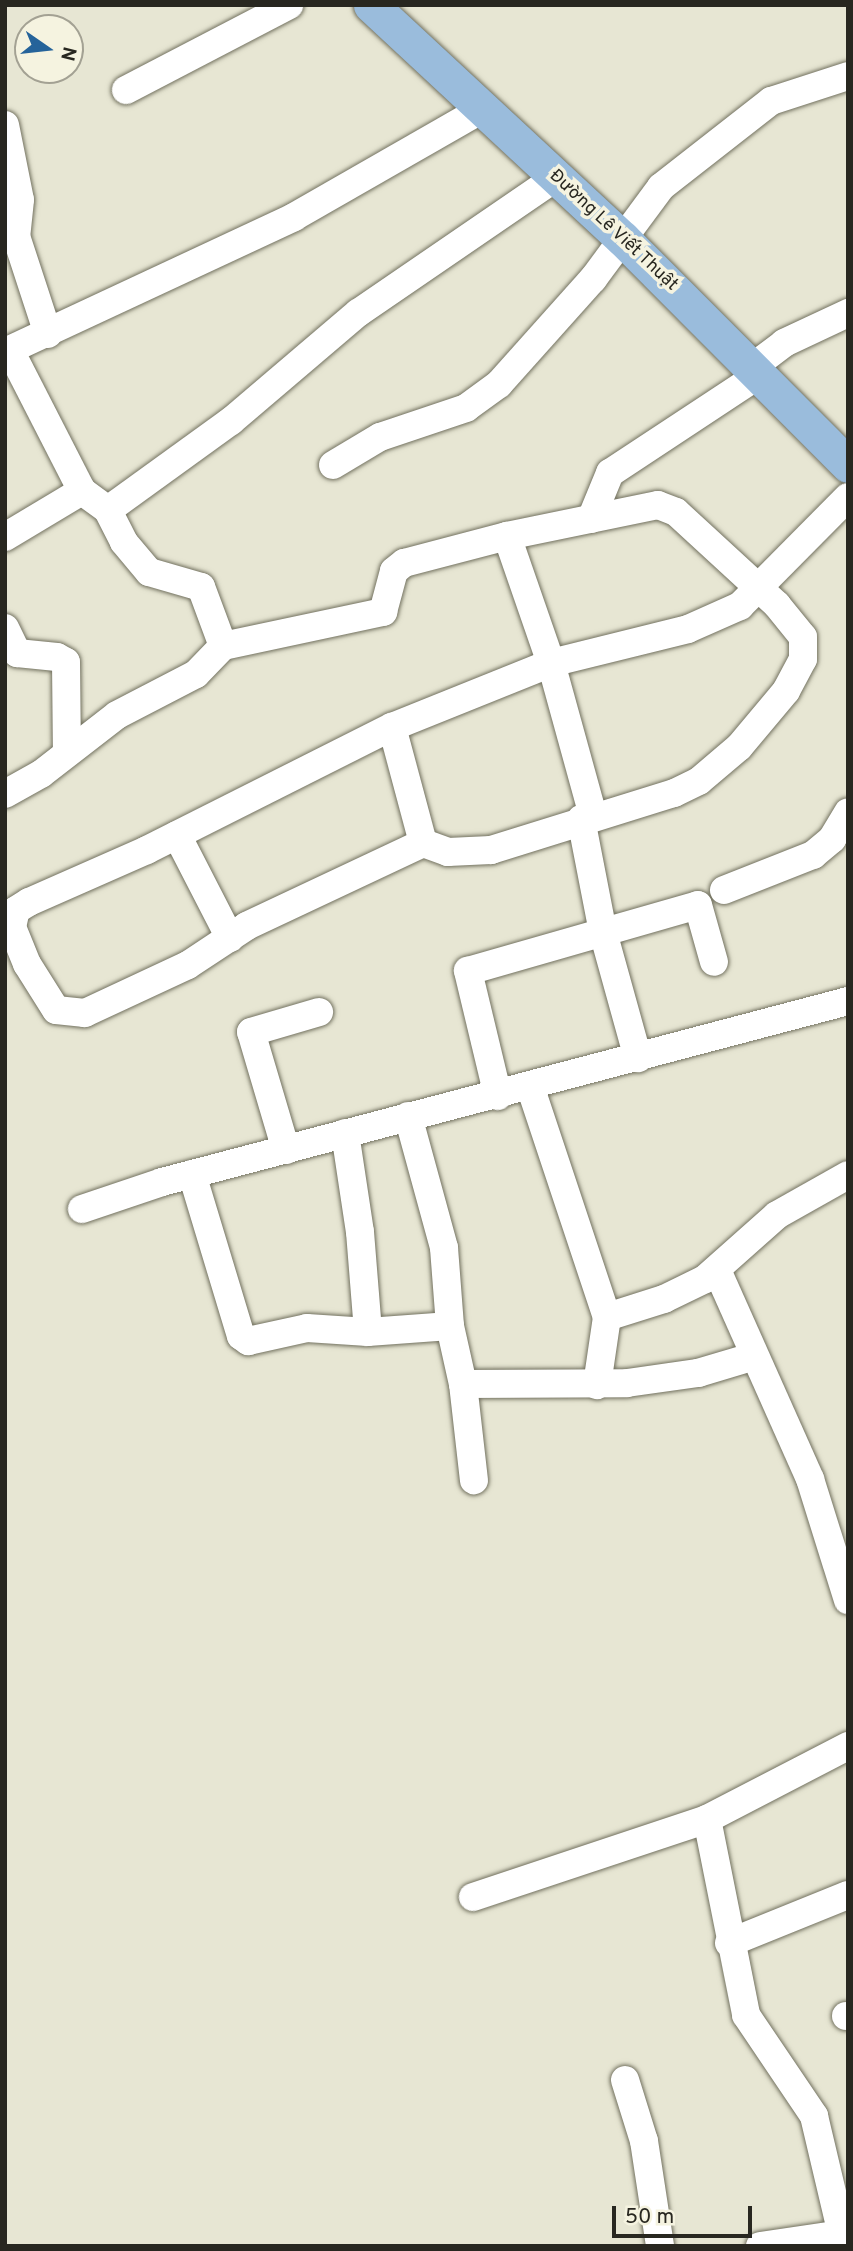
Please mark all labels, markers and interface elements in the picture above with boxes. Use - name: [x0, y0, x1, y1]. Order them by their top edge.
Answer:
- north arrow: [14, 14, 84, 84]
- text: N: [54, 44, 81, 63]
- street label: Đường Lê Viết Thuật: [544, 165, 682, 297]
- scale bar: [615, 2192, 755, 2236]
- text: 50 m: [625, 2204, 674, 2231]

